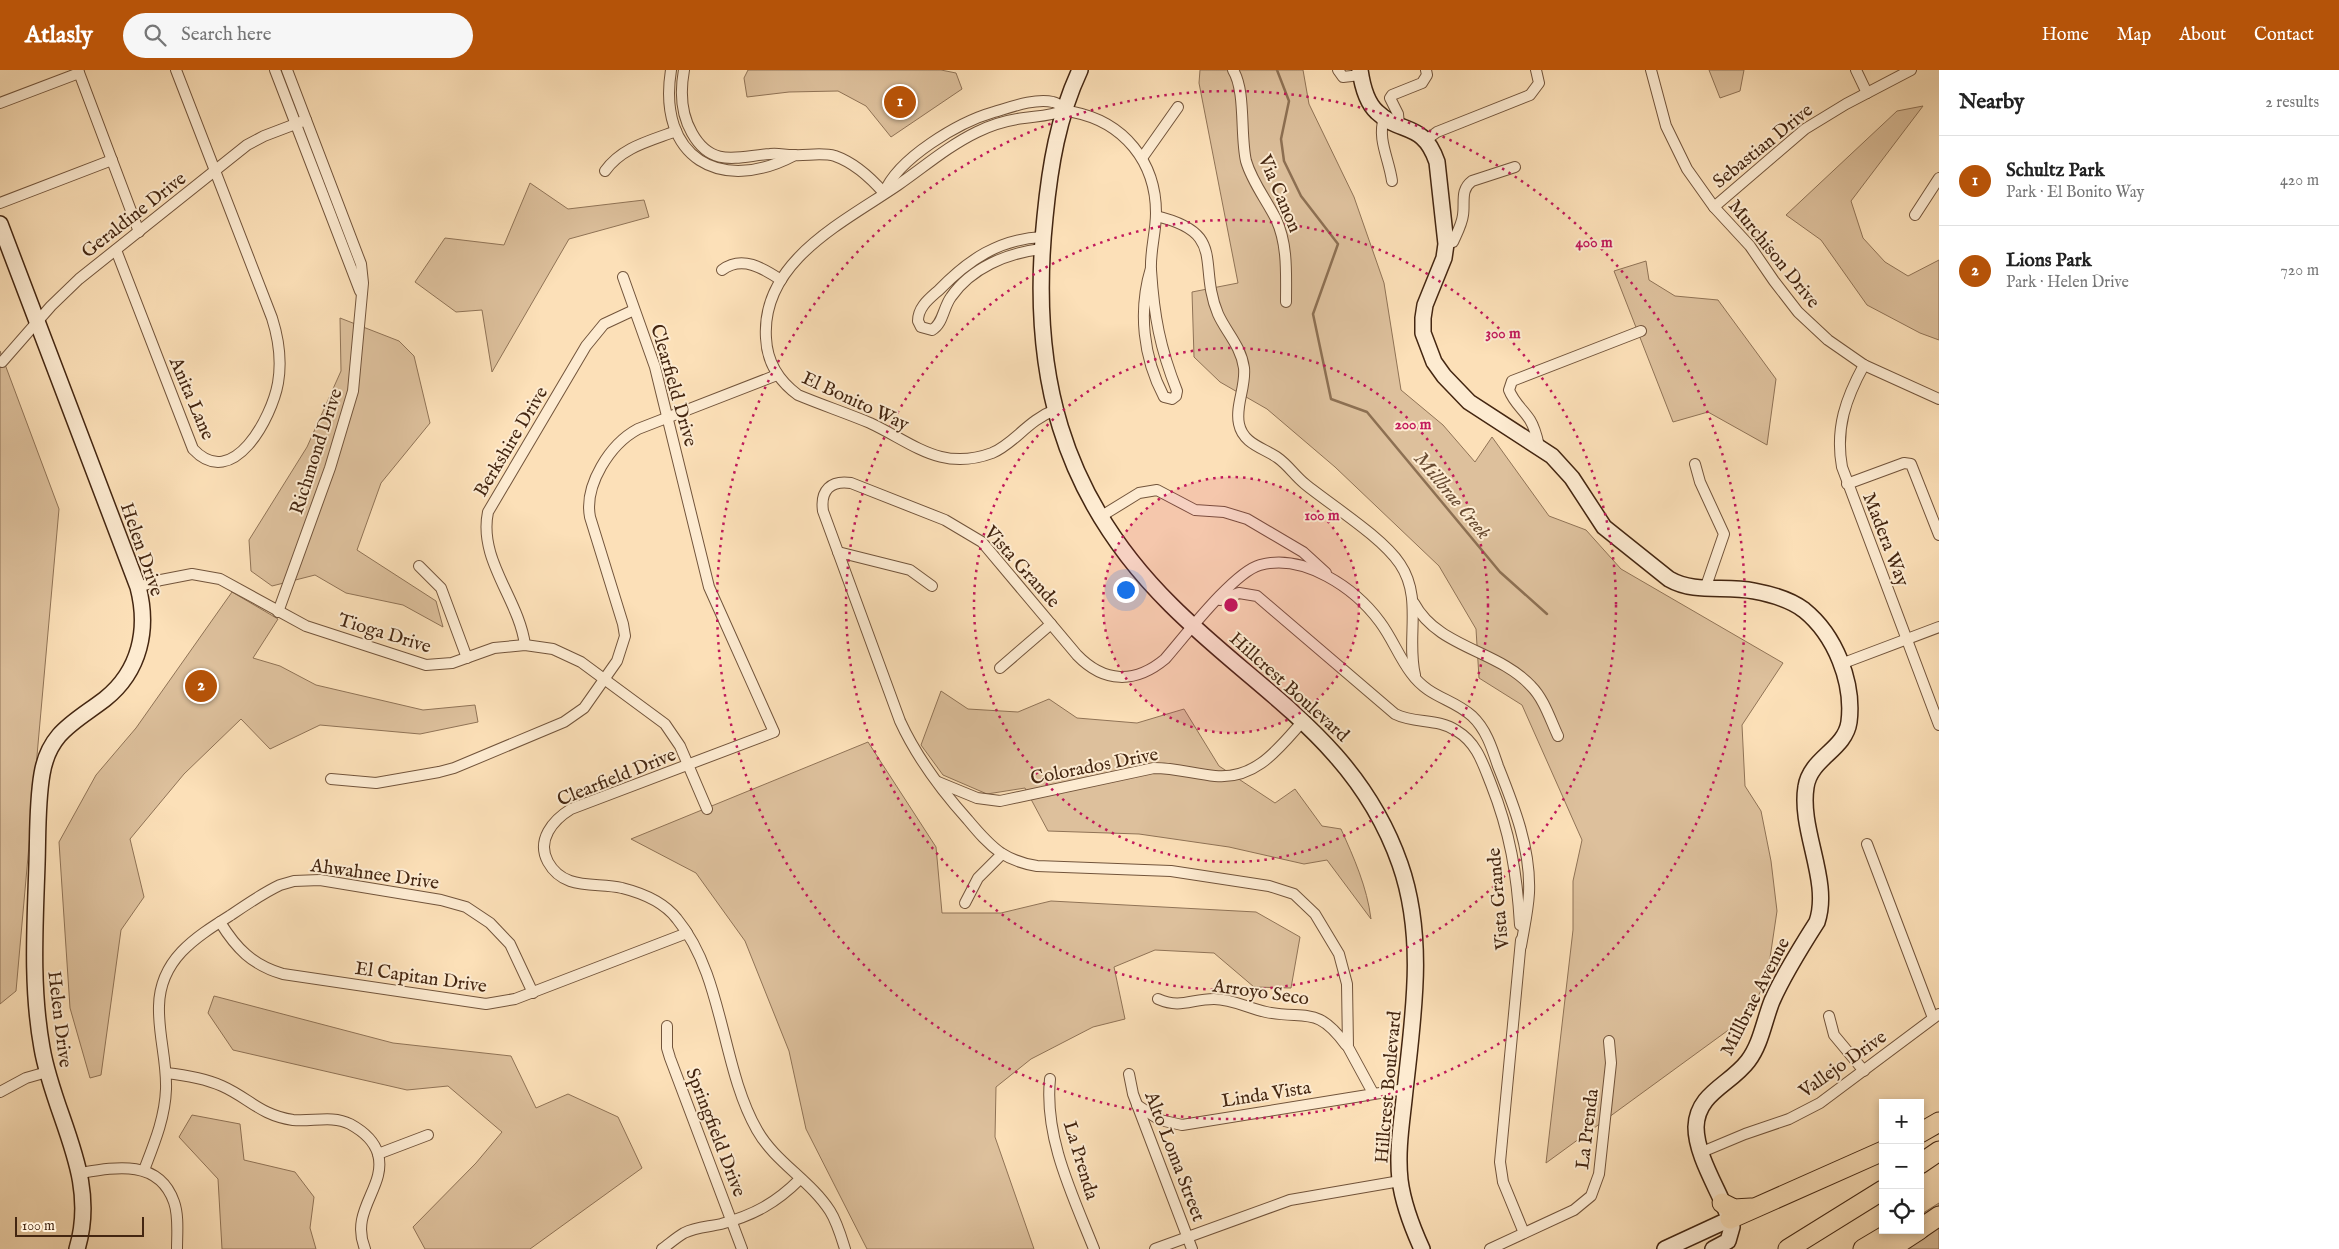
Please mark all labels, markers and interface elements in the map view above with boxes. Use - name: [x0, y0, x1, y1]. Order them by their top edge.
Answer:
- search box: [123, 13, 473, 58]
- text: Atlasly: [25, 20, 93, 51]
- icon: search: [141, 21, 169, 49]
- text: Search here: [181, 23, 271, 47]
- text: Home: [2042, 24, 2089, 47]
- text: Map: [2117, 24, 2151, 47]
- text: About: [2179, 24, 2226, 47]
- text: Contact: [2254, 24, 2314, 47]
- pin: 1: [884, 83, 916, 121]
- text: Nearby: [1959, 89, 2024, 116]
- text: 2 results: [2265, 93, 2319, 113]
- street label: Sebastian Drive: [1708, 99, 1818, 194]
- street label: Via Canon: [1252, 150, 1306, 236]
- text: Schultz Park: [2006, 159, 2105, 183]
- street label: Geraldine Drive: [77, 167, 192, 264]
- text: 1: [1972, 171, 1978, 191]
- text: 420 m: [2280, 171, 2319, 191]
- text: Park · El Bonito Way: [2006, 183, 2144, 203]
- street label: Murchison Drive: [1722, 195, 1825, 314]
- text: 400 m: [1576, 233, 1613, 252]
- text: Lions Park: [2006, 249, 2092, 273]
- text: 2: [1971, 261, 1979, 281]
- text: 720 m: [2280, 261, 2319, 281]
- text: Park · Helen Drive: [2006, 273, 2129, 293]
- street label: Clearfield Drive: [644, 322, 702, 450]
- text: 300 m: [1485, 324, 1521, 343]
- street label: Anita Lane: [163, 353, 219, 444]
- street label: El Bonito Way: [798, 367, 913, 437]
- street label: Berkshire Drive: [469, 382, 554, 502]
- street label: Richmond Drive: [285, 385, 349, 518]
- text: 200 m: [1395, 415, 1432, 434]
- water label: Millbrae Creek: [1408, 447, 1496, 545]
- street label: Madera Way: [1856, 489, 1914, 591]
- street label: Helen Drive: [114, 500, 168, 600]
- text: 100 m: [1304, 506, 1340, 525]
- street label: Vista Grande: [978, 521, 1065, 614]
- your location: [1113, 577, 1139, 603]
- centre of rings: [1222, 596, 1240, 614]
- street label: Tioga Drive: [335, 608, 434, 659]
- street label: Hillcrest Boulevard: [1224, 627, 1354, 748]
- pin: 2: [185, 667, 217, 705]
- street label: Clearfield Drive: [554, 743, 680, 813]
- street label: Colorados Drive: [1028, 743, 1161, 791]
- street label: Vista Grande: [1483, 847, 1515, 952]
- street label: Ahwahnee Drive: [308, 854, 441, 896]
- street label: Millbrae Avenue: [1716, 933, 1796, 1060]
- street label: El Capitan Drive: [353, 957, 488, 999]
- street label: Helen Drive: [41, 970, 77, 1069]
- street label: Arroyo Seco: [1210, 974, 1310, 1012]
- street label: Hillcrest Boulevard: [1370, 1009, 1408, 1164]
- street label: Vallejo Drive: [1794, 1026, 1892, 1104]
- street label: Springfield Drive: [680, 1065, 751, 1201]
- street label: Linda Vista: [1220, 1076, 1313, 1114]
- street label: Alto Loma Street: [1138, 1087, 1210, 1225]
- street label: La Prenda: [1571, 1087, 1605, 1171]
- map controls: [1879, 1099, 1924, 1234]
- button: +: [1879, 1099, 1924, 1144]
- street label: La Prenda: [1057, 1118, 1104, 1204]
- button: −: [1879, 1144, 1924, 1189]
- button: locate: [1879, 1189, 1924, 1234]
- scale bar: [15, 1214, 144, 1237]
- text: 100 m: [22, 1217, 55, 1235]

